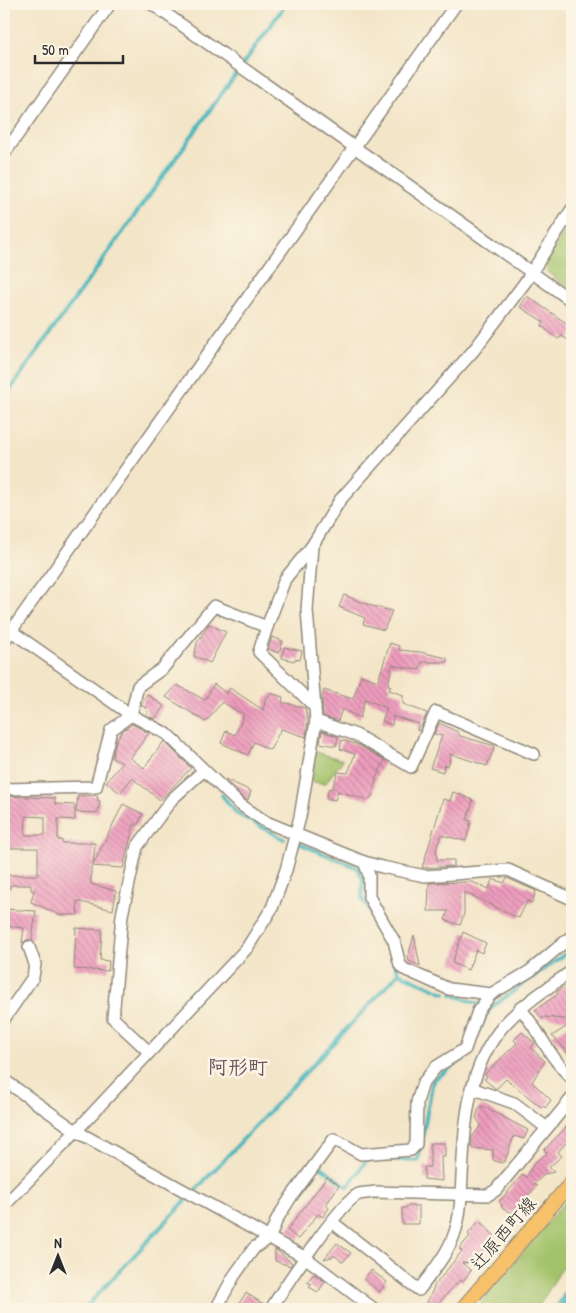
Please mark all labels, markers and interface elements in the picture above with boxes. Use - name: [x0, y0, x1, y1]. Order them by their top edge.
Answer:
- scale bar: [35, 32, 122, 64]
- text: 50 m: [42, 39, 69, 60]
- district label: 阿形町: [208, 1053, 268, 1080]
- street label: 辻原西町線: [464, 1191, 542, 1275]
- north arrow: [32, 1230, 82, 1280]
- text: N: [54, 1233, 62, 1252]

